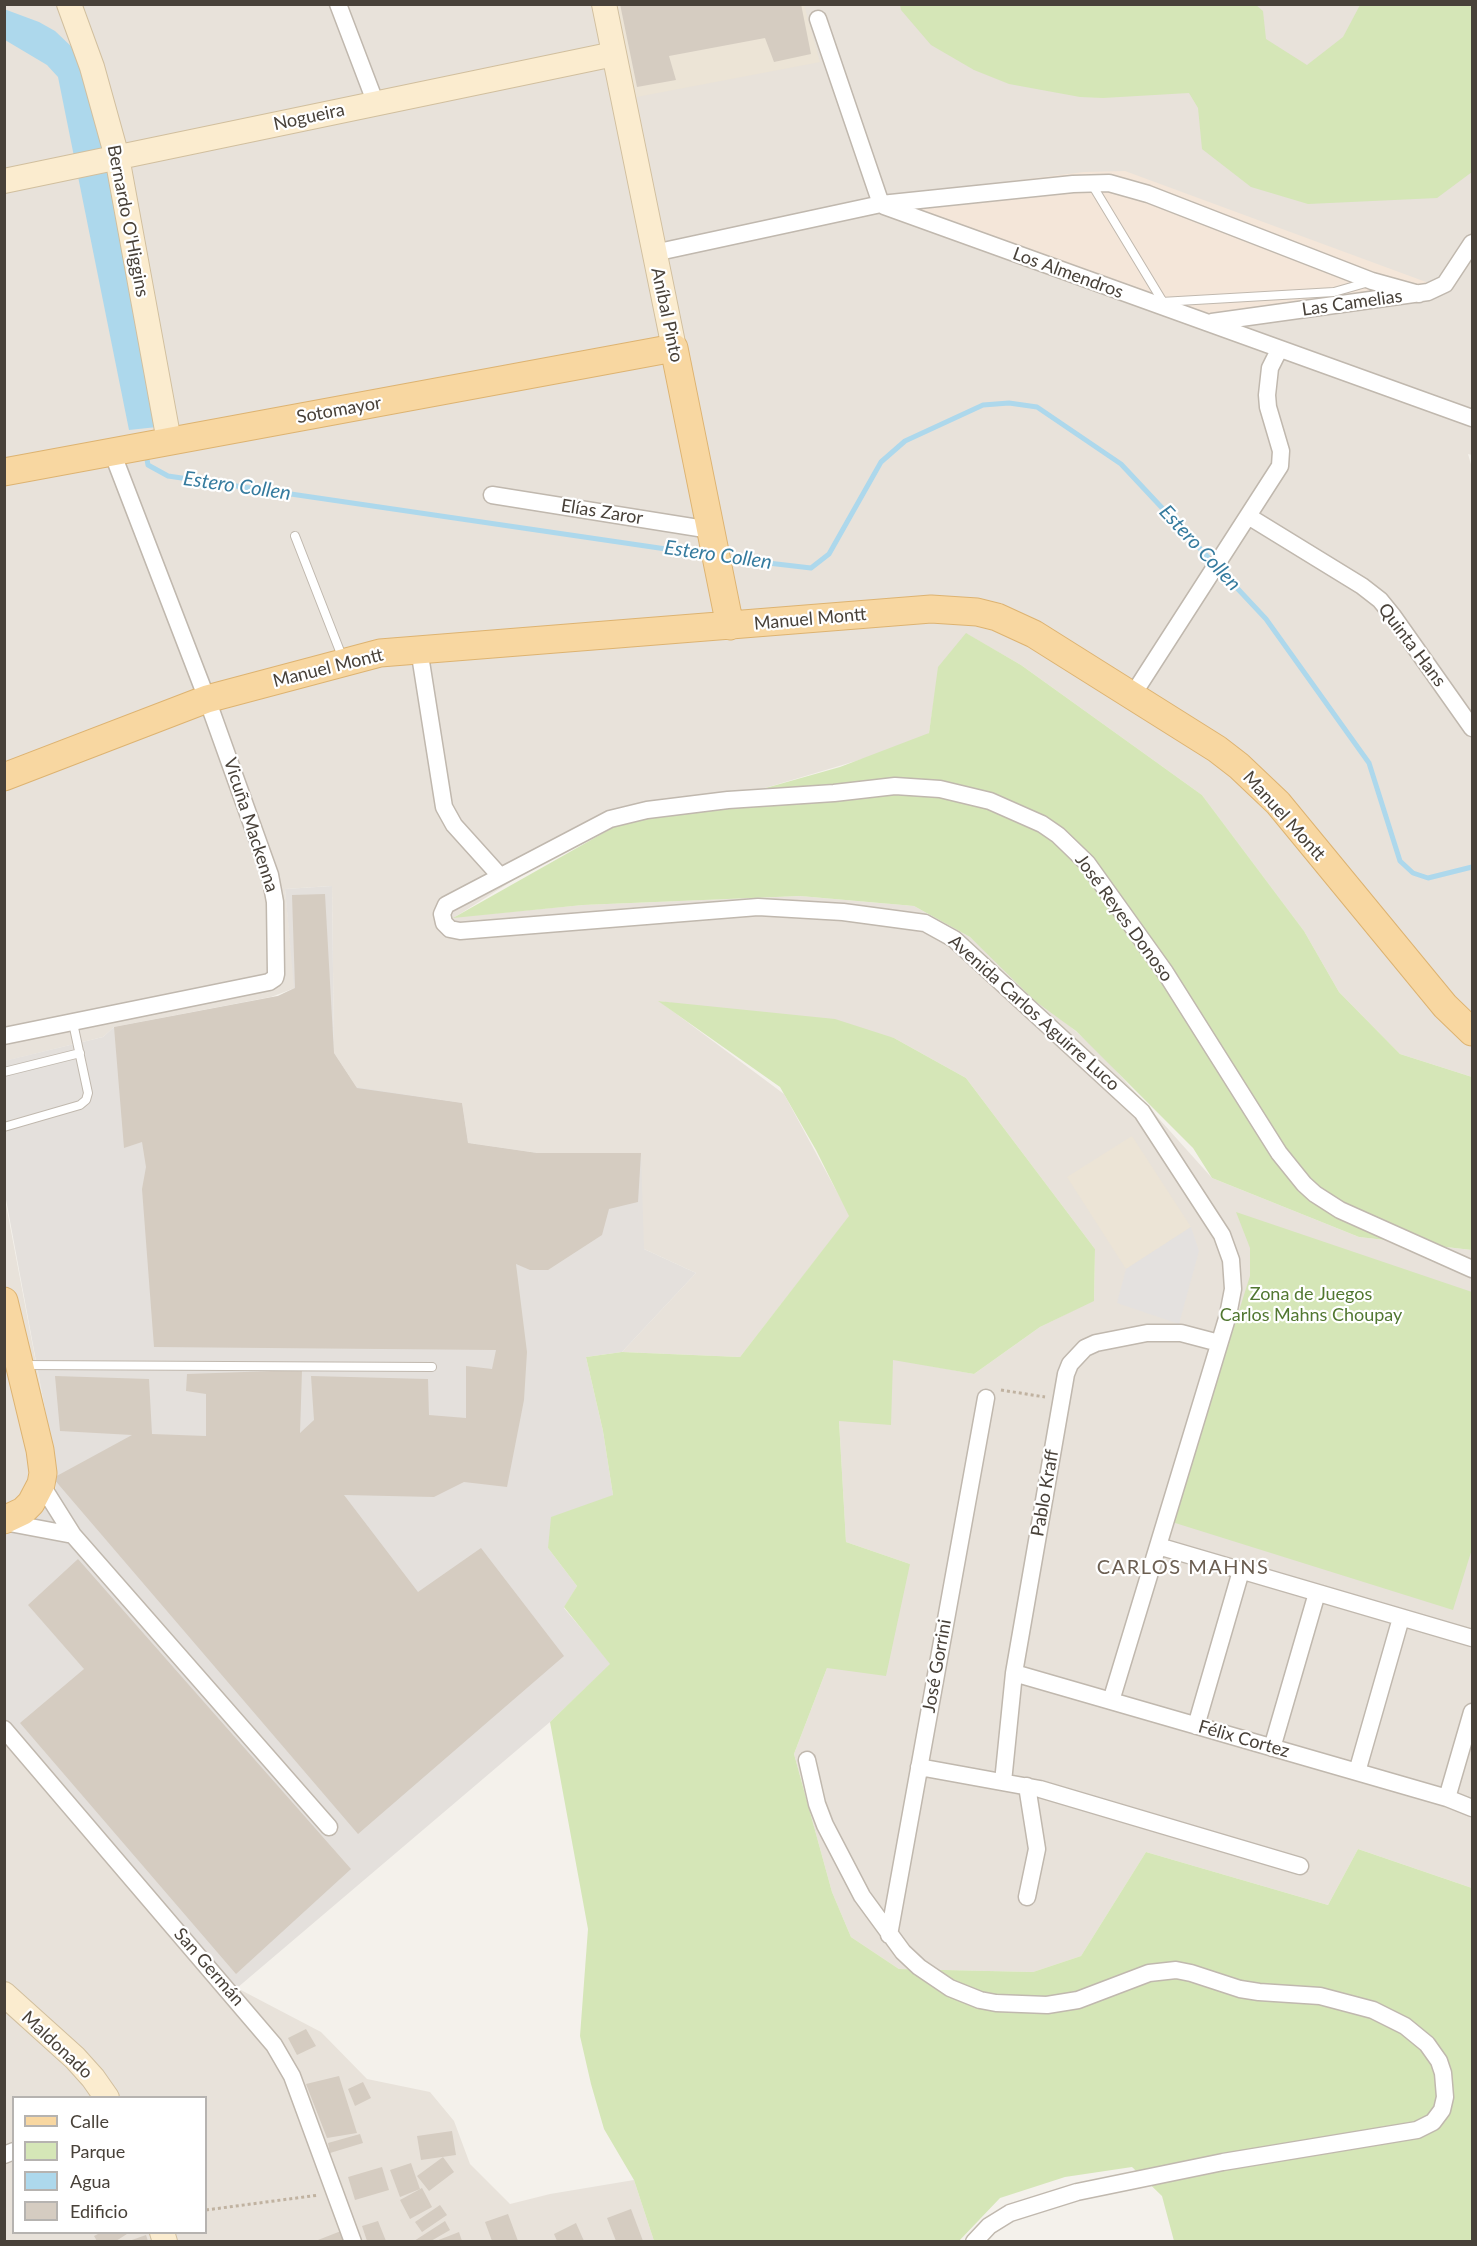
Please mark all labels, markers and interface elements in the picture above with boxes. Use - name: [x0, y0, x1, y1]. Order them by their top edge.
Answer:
- street label: Nogueira: [271, 99, 347, 135]
- street label: Bernardo O'Higgins: [103, 143, 153, 299]
- street label: Los Almendros: [1010, 243, 1126, 303]
- street label: Aníbal Pinto: [646, 266, 688, 364]
- street label: Las Camelias: [1300, 285, 1404, 321]
- street label: Sotomayor: [295, 392, 383, 428]
- water label: Estero Collen: [182, 467, 292, 505]
- street label: Elías Zaror: [559, 495, 645, 529]
- water label: Estero Collen: [1154, 500, 1246, 596]
- water label: Estero Collen: [663, 536, 773, 574]
- street label: Quinta Hans: [1374, 599, 1450, 691]
- street label: Manuel Montt: [753, 603, 867, 635]
- street label: Manuel Montt: [271, 644, 385, 692]
- street label: Vicuña Mackenna: [219, 755, 283, 895]
- street label: Manuel Montt: [1238, 767, 1330, 865]
- street label: José Reyes Donoso: [1071, 850, 1177, 986]
- street label: Avenida Carlos Aguirre Luco: [944, 931, 1124, 1095]
- park label: Zona de Juegos Carlos Mahns Choupay: [1220, 1283, 1402, 1326]
- street label: Pablo Kraff: [1027, 1448, 1063, 1538]
- district label: CARLOS MAHNS: [1097, 1556, 1269, 1580]
- street label: José Gorrini: [918, 1618, 956, 1714]
- street label: Félix Cortez: [1196, 1716, 1292, 1762]
- street label: San Germán: [169, 1924, 249, 2010]
- street label: Maldonado: [17, 2007, 97, 2083]
- legend: [12, 2096, 207, 2234]
- text: Calle: [70, 2110, 109, 2132]
- text: Parque: [70, 2140, 125, 2162]
- text: Agua: [70, 2170, 111, 2192]
- text: Edificio: [70, 2200, 128, 2222]

